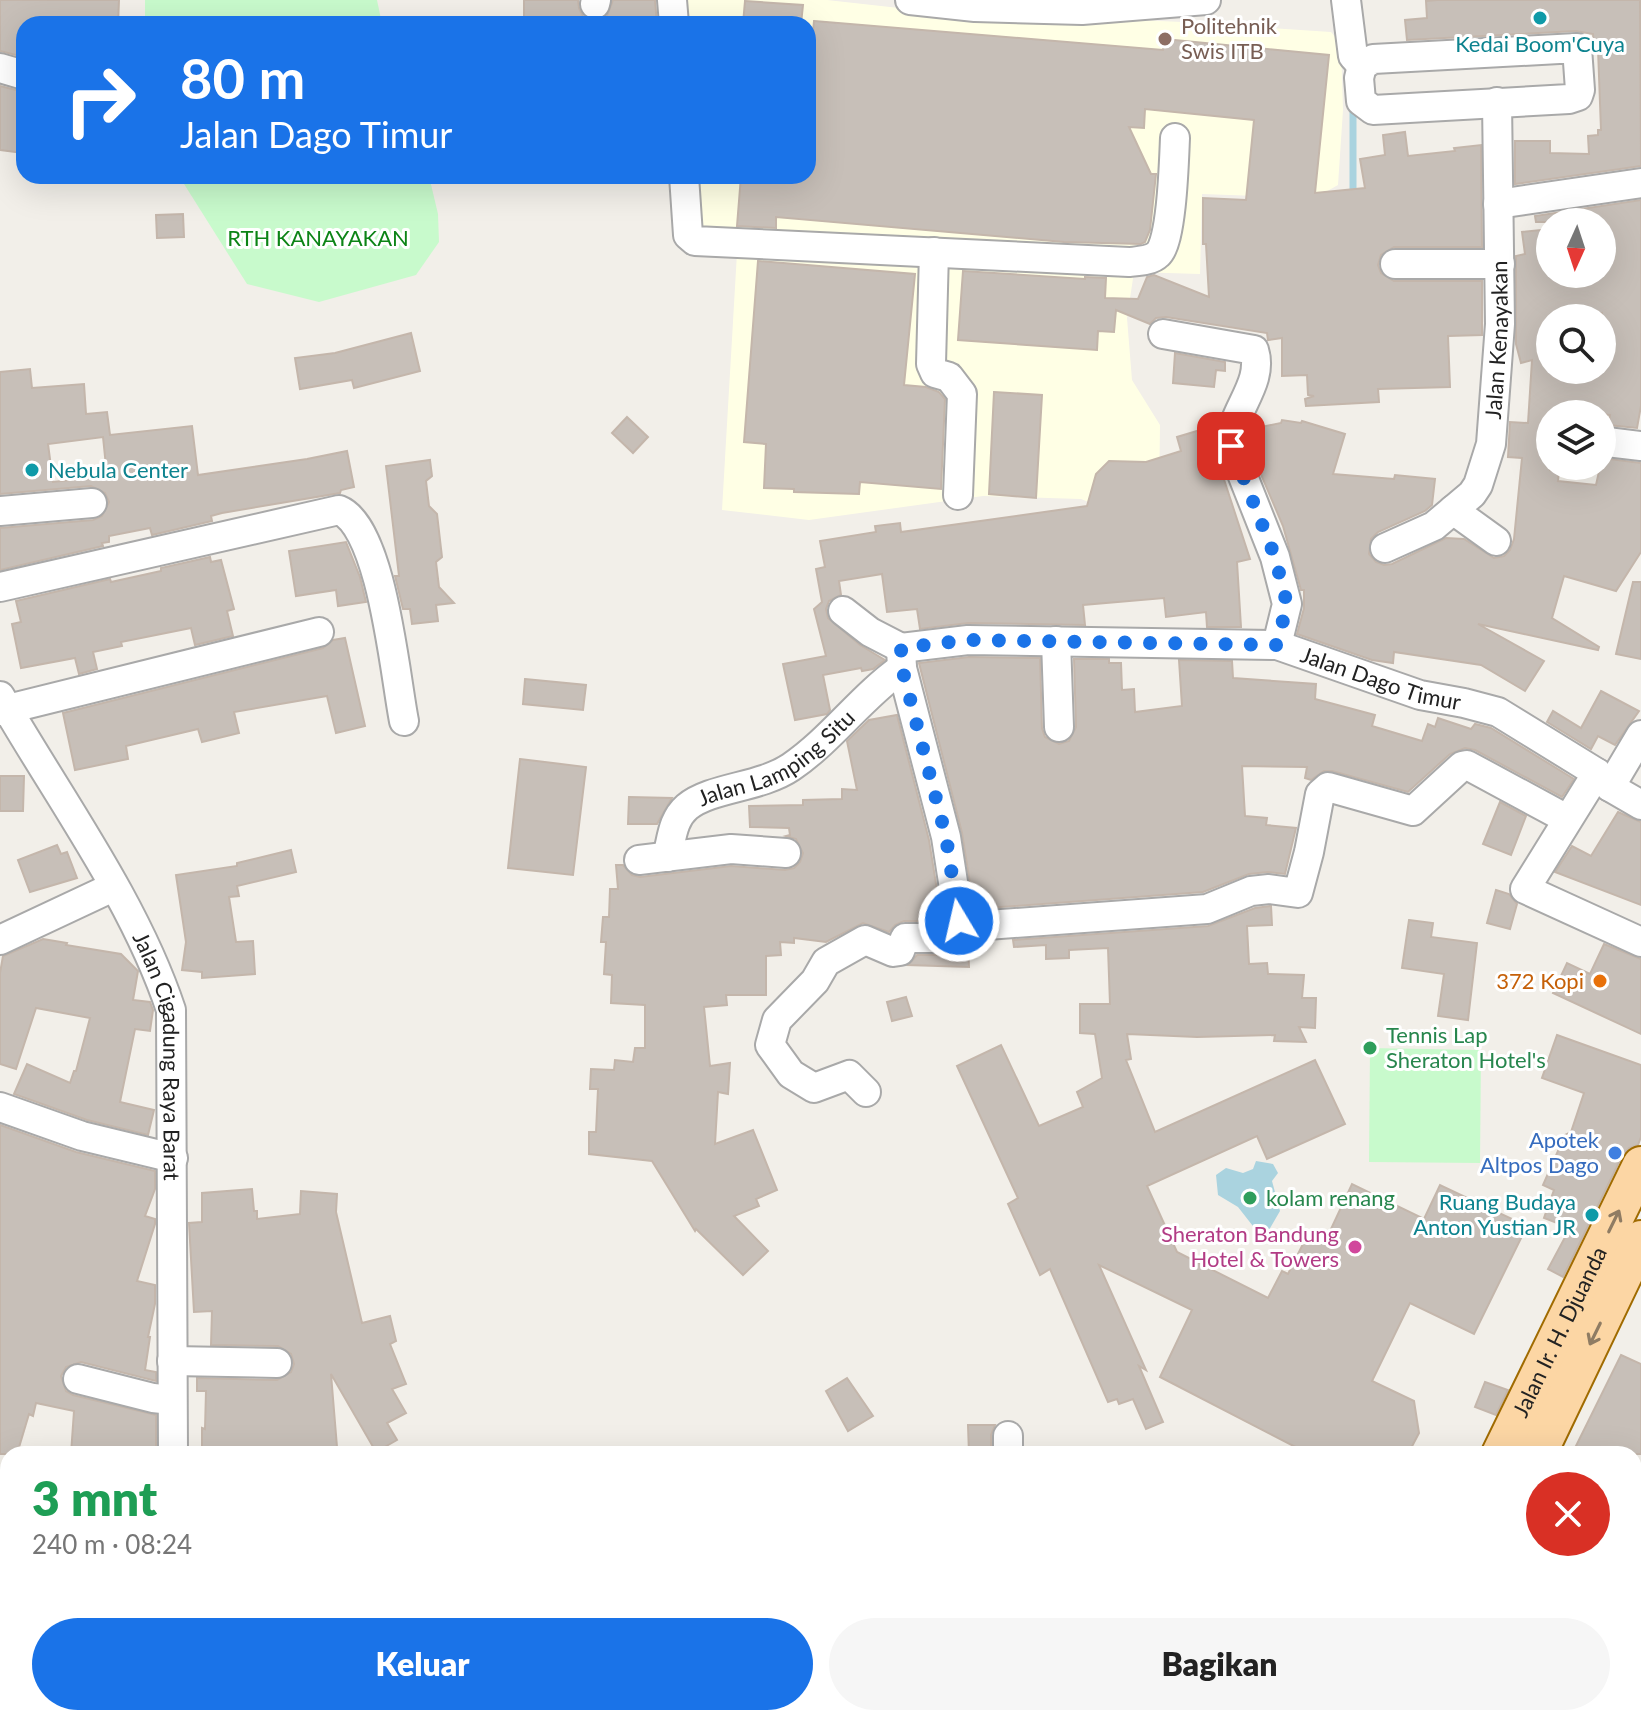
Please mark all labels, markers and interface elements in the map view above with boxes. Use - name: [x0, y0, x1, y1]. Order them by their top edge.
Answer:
- marker: Kedai Boom'Cuya: [1531, 9, 1549, 27]
- place label: Politehnik Swis ITB: [1181, 12, 1278, 64]
- marker: Politehnik Swis ITB: [1156, 30, 1174, 48]
- place label: Kedai Boom'Cuya: [1455, 30, 1625, 57]
- text: 80 m: [180, 44, 305, 111]
- icon: right: [48, 48, 152, 152]
- text: Jalan Dago Timur: [180, 112, 452, 156]
- north arrow: [1536, 208, 1616, 288]
- map controls: [1536, 208, 1616, 480]
- park label: RTH KANAYAKAN: [227, 224, 409, 251]
- street label: Jalan Kenayakan: [1479, 261, 1513, 420]
- button: search: [1536, 304, 1616, 384]
- button: layers: [1536, 400, 1616, 480]
- pin: [1197, 412, 1265, 480]
- icon: arrive: [1209, 424, 1253, 468]
- place label: Nebula Center: [48, 456, 188, 483]
- marker: Nebula Center: [23, 461, 41, 479]
- street label: Jalan Dago Timur: [1297, 640, 1463, 715]
- street label: Jalan Lamping Situ: [693, 704, 860, 811]
- position arrow: [917, 879, 1001, 963]
- street label: Jalan Cigadung Raya Barat: [128, 927, 186, 1181]
- place label: 372 Kopi: [1496, 967, 1584, 994]
- marker: 372 Kopi: [1591, 972, 1609, 990]
- place label: Tennis Lap Sheraton Hotel's: [1386, 1021, 1546, 1073]
- marker: Tennis Lap Sheraton Hotel's: [1361, 1039, 1379, 1057]
- place label: Apotek Altpos Dago: [1480, 1126, 1600, 1178]
- marker: Apotek Altpos Dago: [1606, 1144, 1624, 1162]
- place label: kolam renang: [1266, 1184, 1395, 1211]
- place label: Ruang Budaya Anton Yustian JR: [1413, 1188, 1576, 1240]
- marker: kolam renang: [1241, 1189, 1259, 1207]
- marker: Ruang Budaya Anton Yustian JR: [1583, 1206, 1601, 1224]
- one-way arrow: [1607, 1210, 1622, 1234]
- place label: Sheraton Bandung Hotel & Towers: [1161, 1220, 1339, 1272]
- marker: Sheraton Bandung Hotel & Towers: [1346, 1238, 1364, 1256]
- street label: Jalan Ir. H. Djuanda: [1506, 1242, 1612, 1421]
- one-way arrow: [1587, 1322, 1602, 1346]
- text: 3 mnt: [32, 1469, 157, 1526]
- button: close: [1526, 1472, 1610, 1556]
- text: 240 m · 08:24: [32, 1528, 192, 1560]
- button: Keluar: [32, 1618, 813, 1710]
- button: Bagikan: [829, 1618, 1610, 1710]

